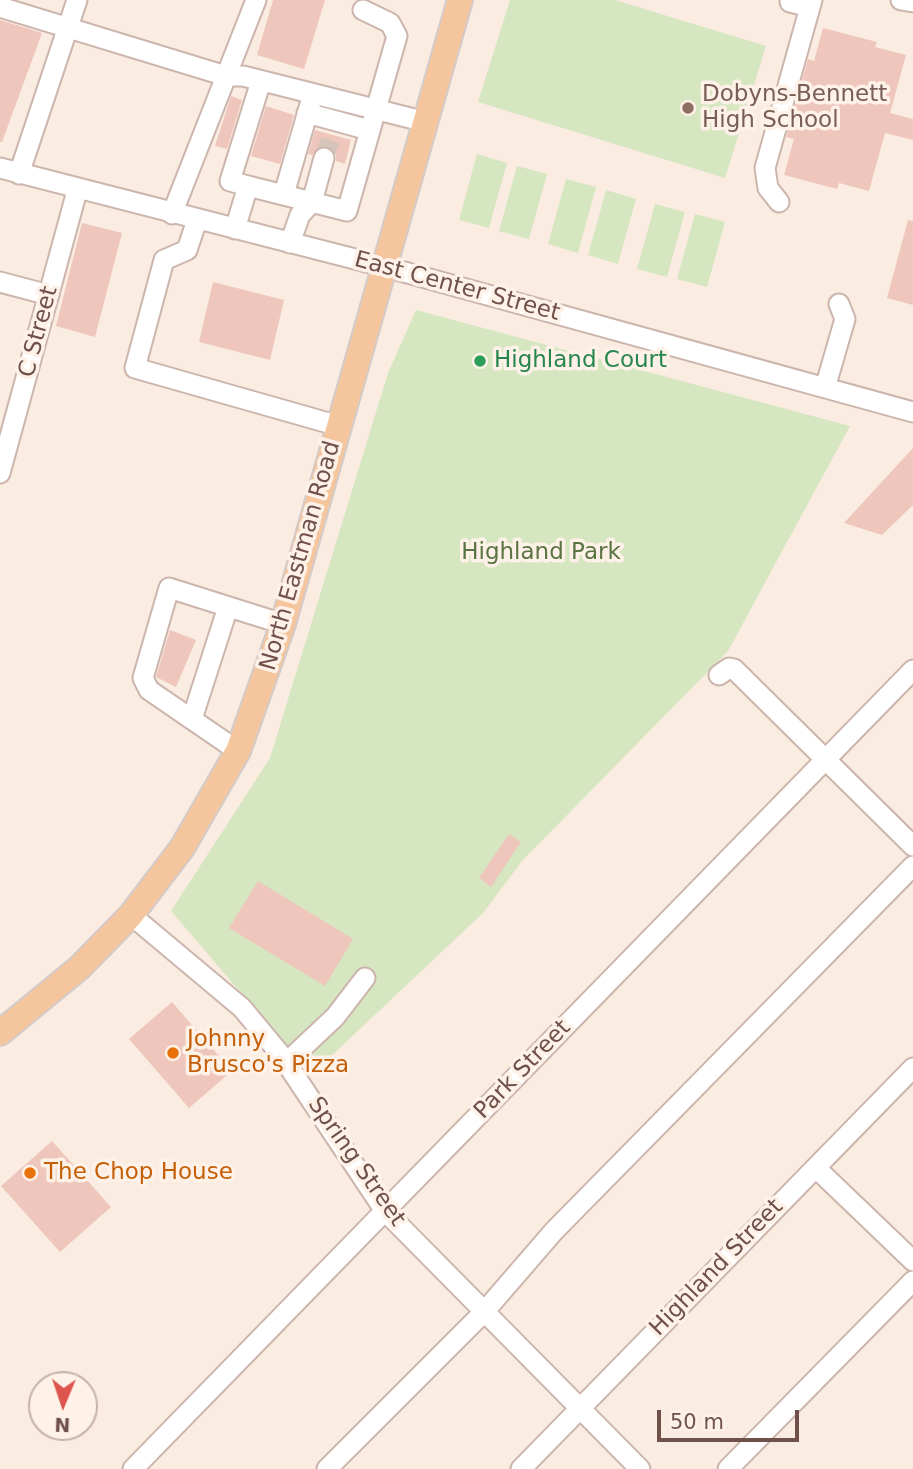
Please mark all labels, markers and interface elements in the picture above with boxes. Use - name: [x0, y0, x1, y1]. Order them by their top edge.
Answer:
- place label: Dobyns-Bennett High School: [702, 81, 887, 135]
- marker: Dobyns-Bennett High School: [680, 100, 696, 116]
- street label: East Center Street: [351, 246, 563, 328]
- street label: C Street: [14, 283, 64, 381]
- place label: Highland Court: [494, 347, 667, 375]
- marker: Highland Court: [472, 353, 488, 369]
- street label: North Eastman Road: [255, 438, 347, 674]
- park label: Highland Park: [461, 539, 621, 567]
- street label: Park Street: [469, 1015, 577, 1125]
- place label: Johnny Brusco's Pizza: [187, 1026, 349, 1080]
- marker: Johnny Brusco's Pizza: [165, 1045, 181, 1061]
- street label: Spring Street: [301, 1092, 411, 1232]
- place label: The Chop House: [44, 1159, 233, 1187]
- marker: The Chop House: [22, 1165, 38, 1181]
- street label: Highland Street: [645, 1194, 789, 1342]
- north arrow: [28, 1371, 98, 1441]
- scale bar: [661, 1396, 803, 1440]
- text: 50 m: [670, 1410, 724, 1434]
- text: N: [54, 1414, 71, 1436]

